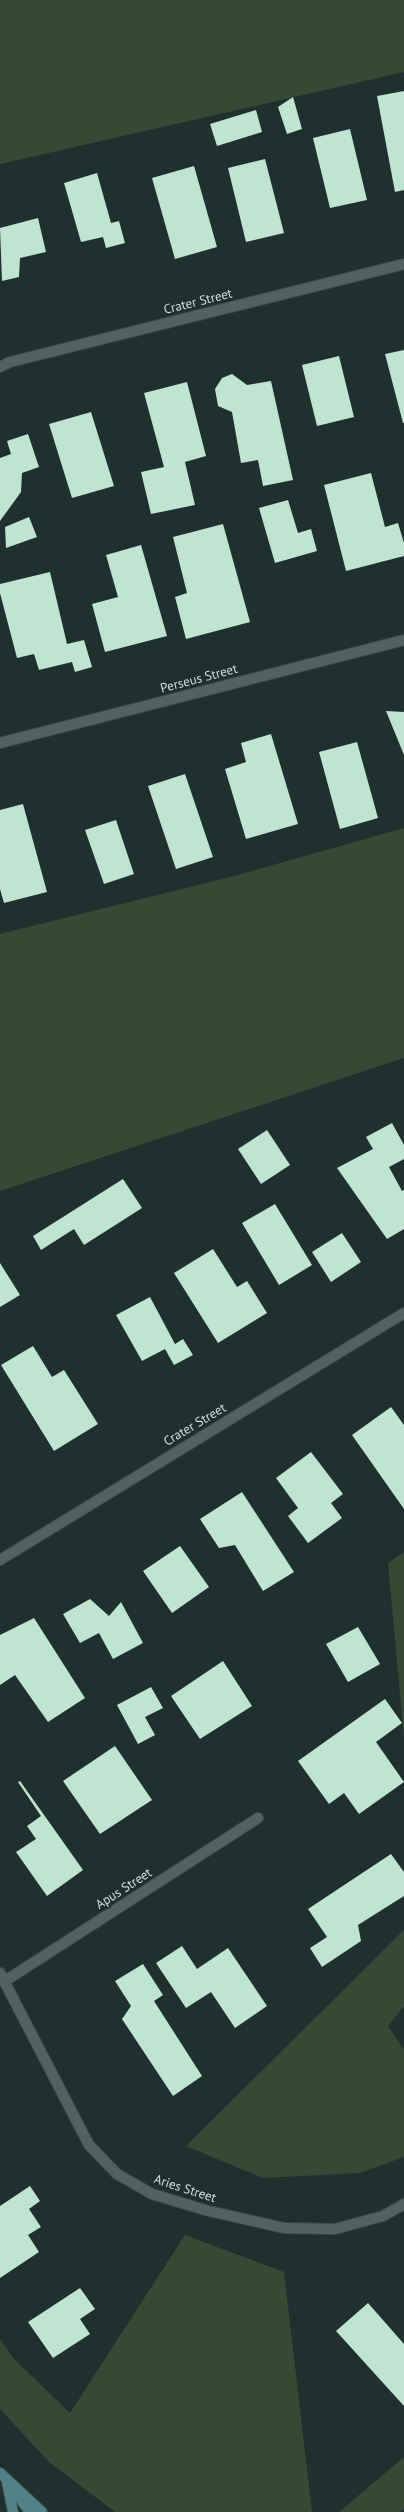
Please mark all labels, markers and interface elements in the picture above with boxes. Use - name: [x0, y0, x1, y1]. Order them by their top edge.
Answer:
- street label: Crater Street: [162, 286, 234, 318]
- street label: Perseus Street: [159, 661, 239, 697]
- street label: Crater Street: [161, 1400, 229, 1450]
- street label: Apus Street: [93, 1865, 155, 1913]
- street label: Aries Street: [152, 2172, 218, 2206]

